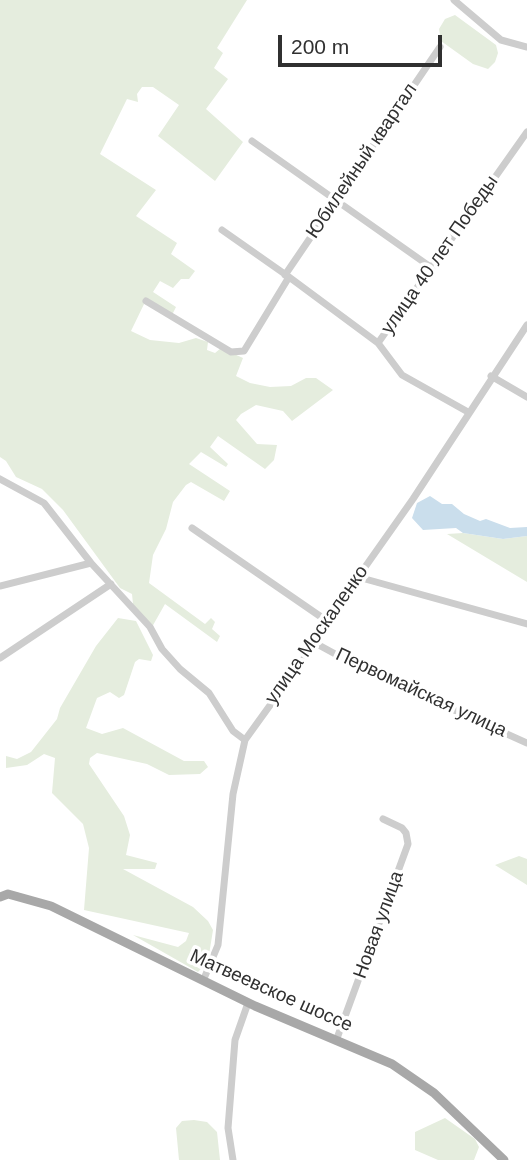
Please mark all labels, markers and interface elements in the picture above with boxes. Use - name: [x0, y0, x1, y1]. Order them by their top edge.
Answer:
- scale bar: [282, 21, 447, 65]
- text: 200 m: [291, 35, 349, 58]
- street label: Юбилейный квартал: [302, 79, 422, 243]
- street label: улица 40 лет Победы: [377, 171, 503, 339]
- street label: улица Москаленко: [261, 561, 373, 709]
- street label: Первомайская улица: [332, 643, 510, 743]
- street label: Новая улица: [349, 868, 409, 982]
- street label: Матвеевское шоссе: [186, 945, 356, 1037]

